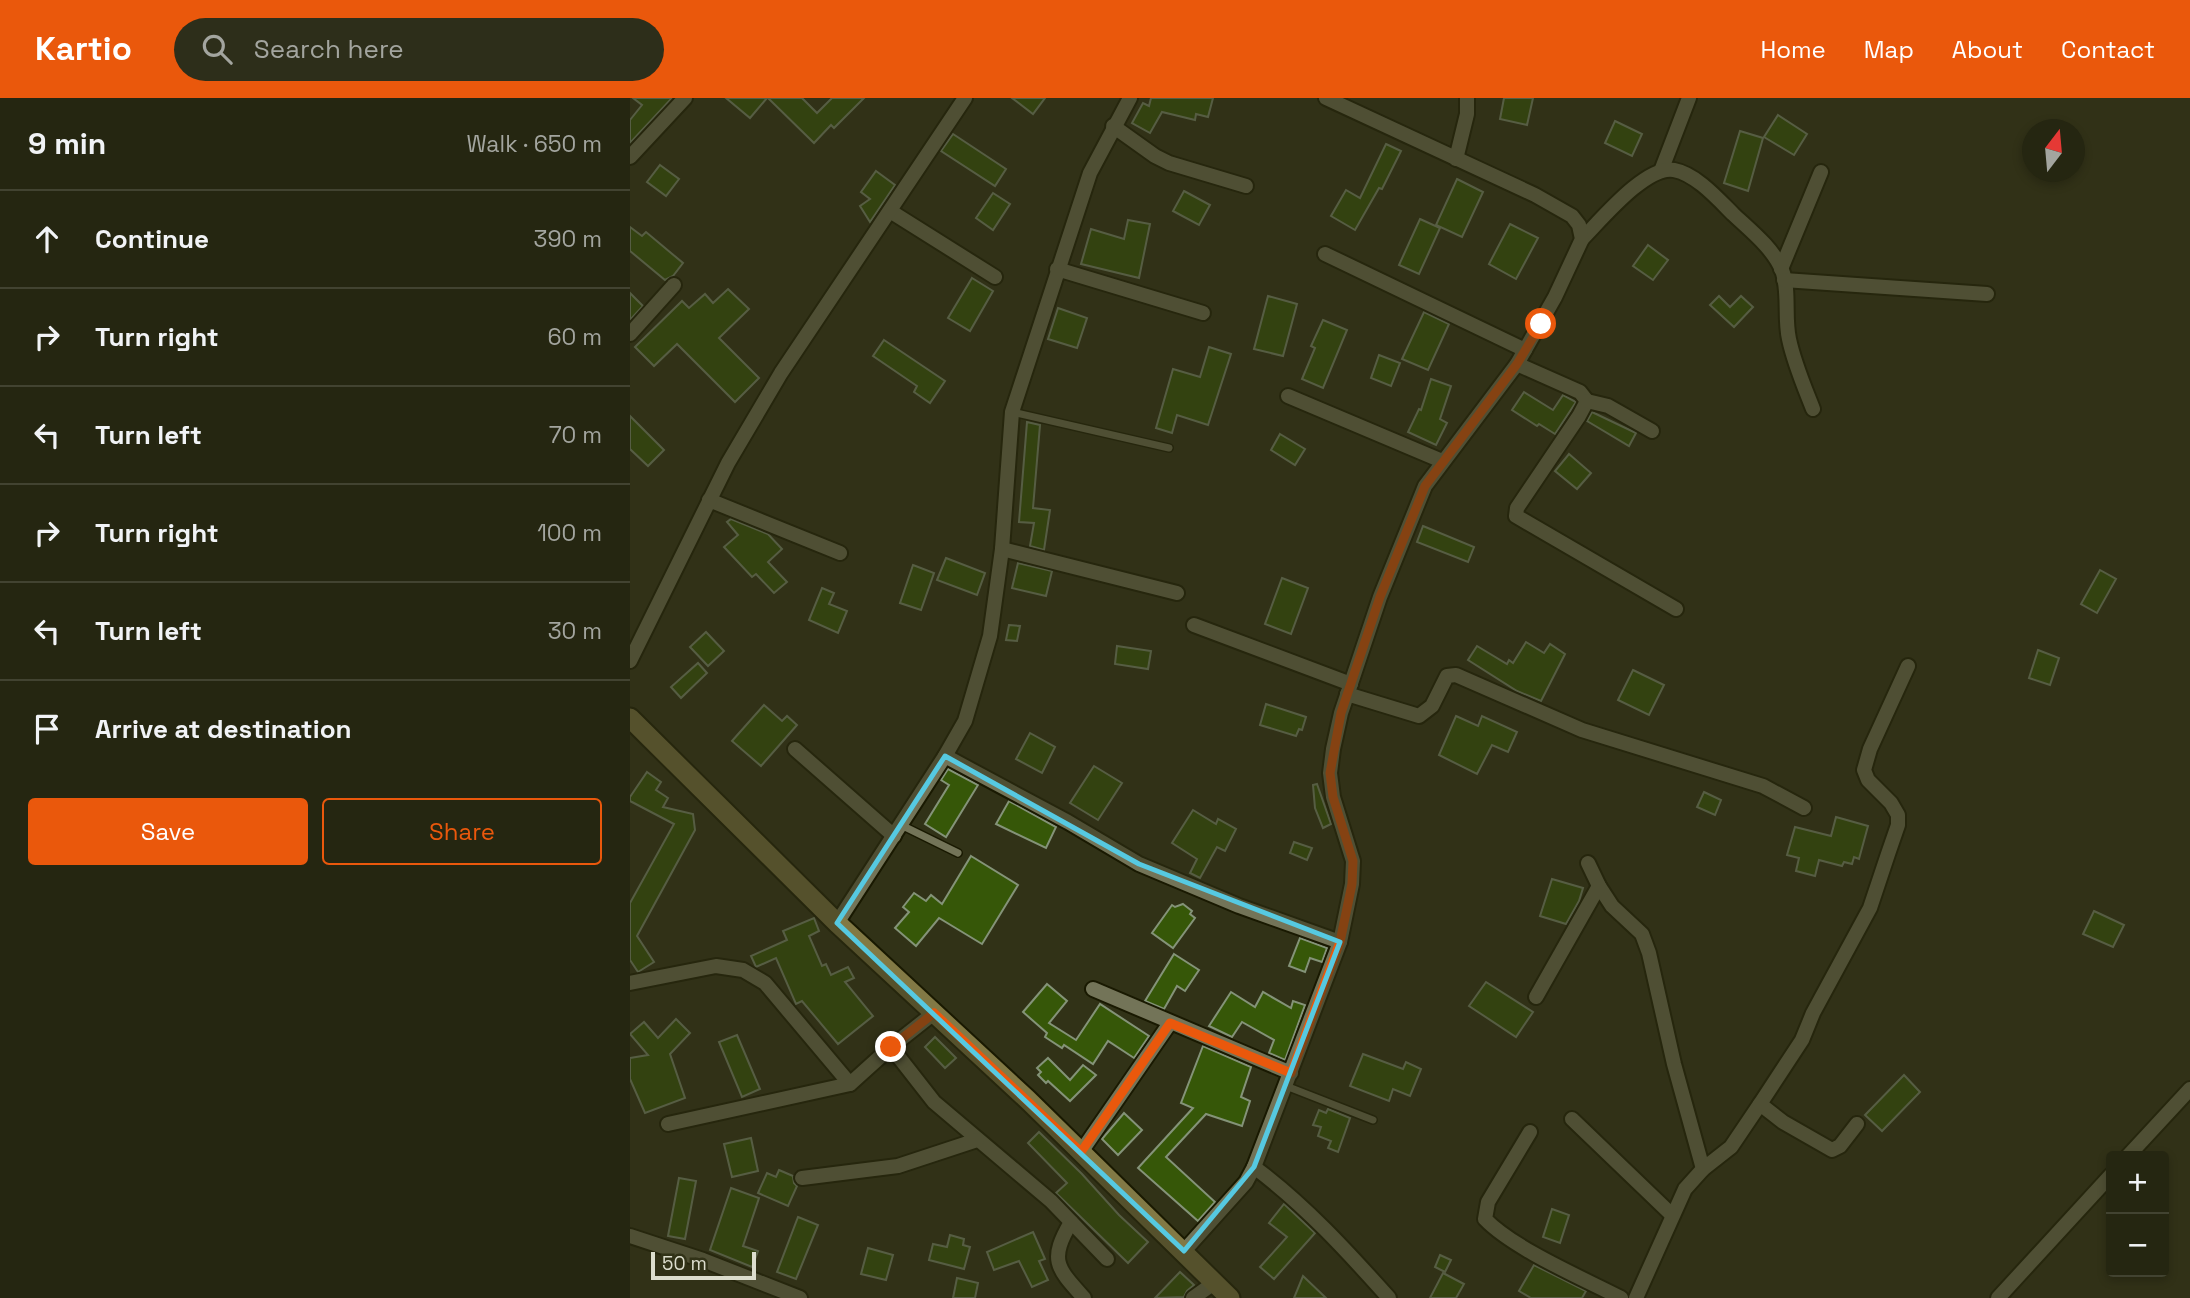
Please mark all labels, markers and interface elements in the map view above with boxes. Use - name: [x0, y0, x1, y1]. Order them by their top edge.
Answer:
- search box: [174, 18, 664, 81]
- text: Kartio: [35, 28, 132, 70]
- icon: search: [198, 30, 236, 68]
- text: Search here: [254, 32, 404, 66]
- text: Home: [1760, 34, 1826, 65]
- text: Map: [1864, 34, 1914, 65]
- text: About: [1952, 34, 2023, 65]
- text: Contact: [2061, 34, 2155, 65]
- north arrow: [2022, 119, 2085, 182]
- text: 9 min: [28, 124, 106, 163]
- text: Walk · 650 m: [466, 129, 602, 159]
- icon: ahead: [28, 220, 66, 258]
- text: Continue: [95, 222, 209, 256]
- text: 390 m: [534, 224, 602, 254]
- route start: [1525, 308, 1556, 339]
- icon: right: [28, 318, 66, 356]
- text: Turn right: [95, 320, 219, 354]
- text: 60 m: [547, 322, 602, 352]
- icon: left: [28, 416, 66, 454]
- text: Turn left: [95, 418, 202, 452]
- text: 70 m: [549, 420, 602, 450]
- icon: right: [28, 514, 66, 552]
- text: Turn right: [95, 516, 219, 550]
- text: 100 m: [537, 518, 602, 548]
- icon: left: [28, 612, 66, 650]
- text: Turn left: [95, 614, 202, 648]
- text: 30 m: [548, 616, 602, 646]
- icon: arrive: [28, 710, 66, 748]
- text: Arrive at destination: [95, 712, 352, 746]
- button: Save: [28, 798, 308, 865]
- button: Share: [322, 798, 602, 865]
- route end: [875, 1031, 906, 1062]
- map controls: [2106, 1151, 2169, 1277]
- button: +: [2106, 1151, 2169, 1214]
- button: −: [2106, 1214, 2169, 1277]
- scale bar: [651, 1249, 756, 1281]
- text: 50 m: [662, 1251, 707, 1276]

